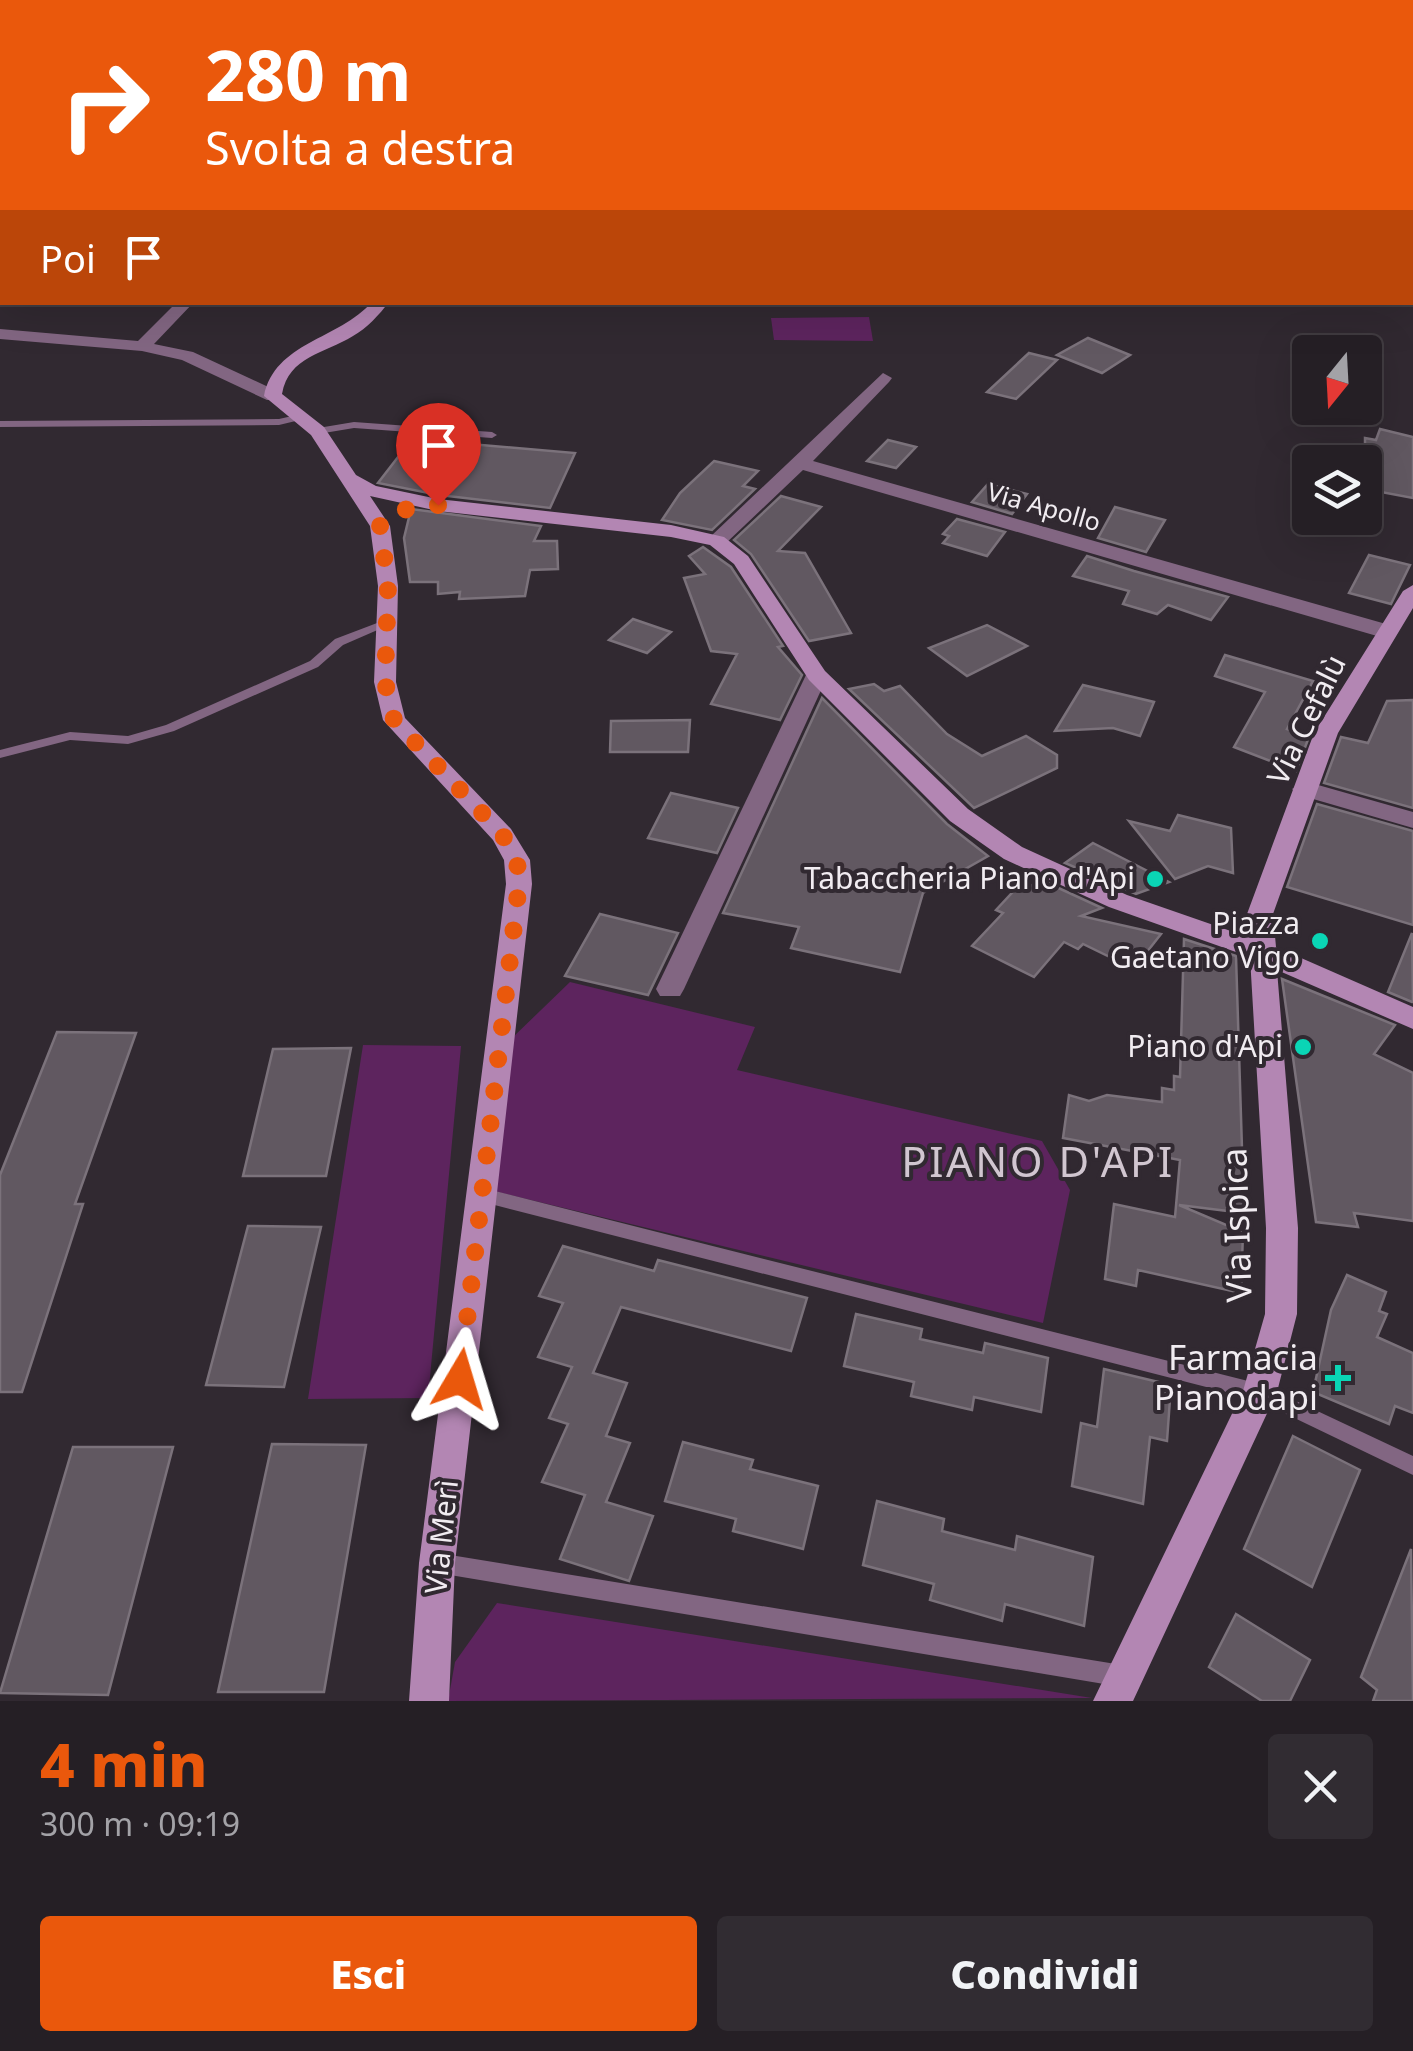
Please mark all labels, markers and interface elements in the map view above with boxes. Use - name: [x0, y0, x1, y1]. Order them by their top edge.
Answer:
- text: 280 m: [205, 26, 412, 122]
- icon: right: [40, 40, 170, 170]
- text: Svolta a destra: [205, 117, 515, 178]
- icon: arrive: [116, 230, 171, 285]
- text: Poi: [40, 232, 96, 284]
- north arrow: [1292, 335, 1382, 425]
- map controls: [1292, 335, 1382, 535]
- pin: [396, 403, 481, 506]
- icon: arrive: [411, 418, 466, 473]
- button: layers: [1292, 445, 1382, 535]
- street label: Via Apollo: [984, 474, 1105, 538]
- street label: Via Cefalù: [1257, 648, 1355, 791]
- place label: Tabaccheria Piano d'Api: [804, 857, 1135, 898]
- marker: Tabaccheria Piano d'Api: [1144, 868, 1166, 890]
- place label: Piazza Gaetano Vigo: [1110, 902, 1300, 977]
- marker: Piazza Gaetano Vigo: [1309, 930, 1331, 952]
- place label: Piano d'Api: [1127, 1025, 1283, 1066]
- marker: Piano d'Api: [1292, 1036, 1314, 1058]
- district label: PIANO D'API: [901, 1132, 1175, 1189]
- street label: Via Ispica: [1209, 1147, 1262, 1303]
- position arrow: [408, 1327, 512, 1431]
- place label: Farmacia Pianodapi: [1154, 1333, 1318, 1420]
- marker: Farmacia Pianodapi: [1327, 1367, 1349, 1389]
- street label: Via Merì: [414, 1478, 467, 1596]
- text: 4 min: [40, 1723, 208, 1805]
- button: close: [1268, 1734, 1373, 1839]
- text: 300 m · 09:19: [40, 1802, 240, 1845]
- button: Esci: [40, 1916, 697, 2031]
- button: Condividi: [717, 1916, 1373, 2031]

